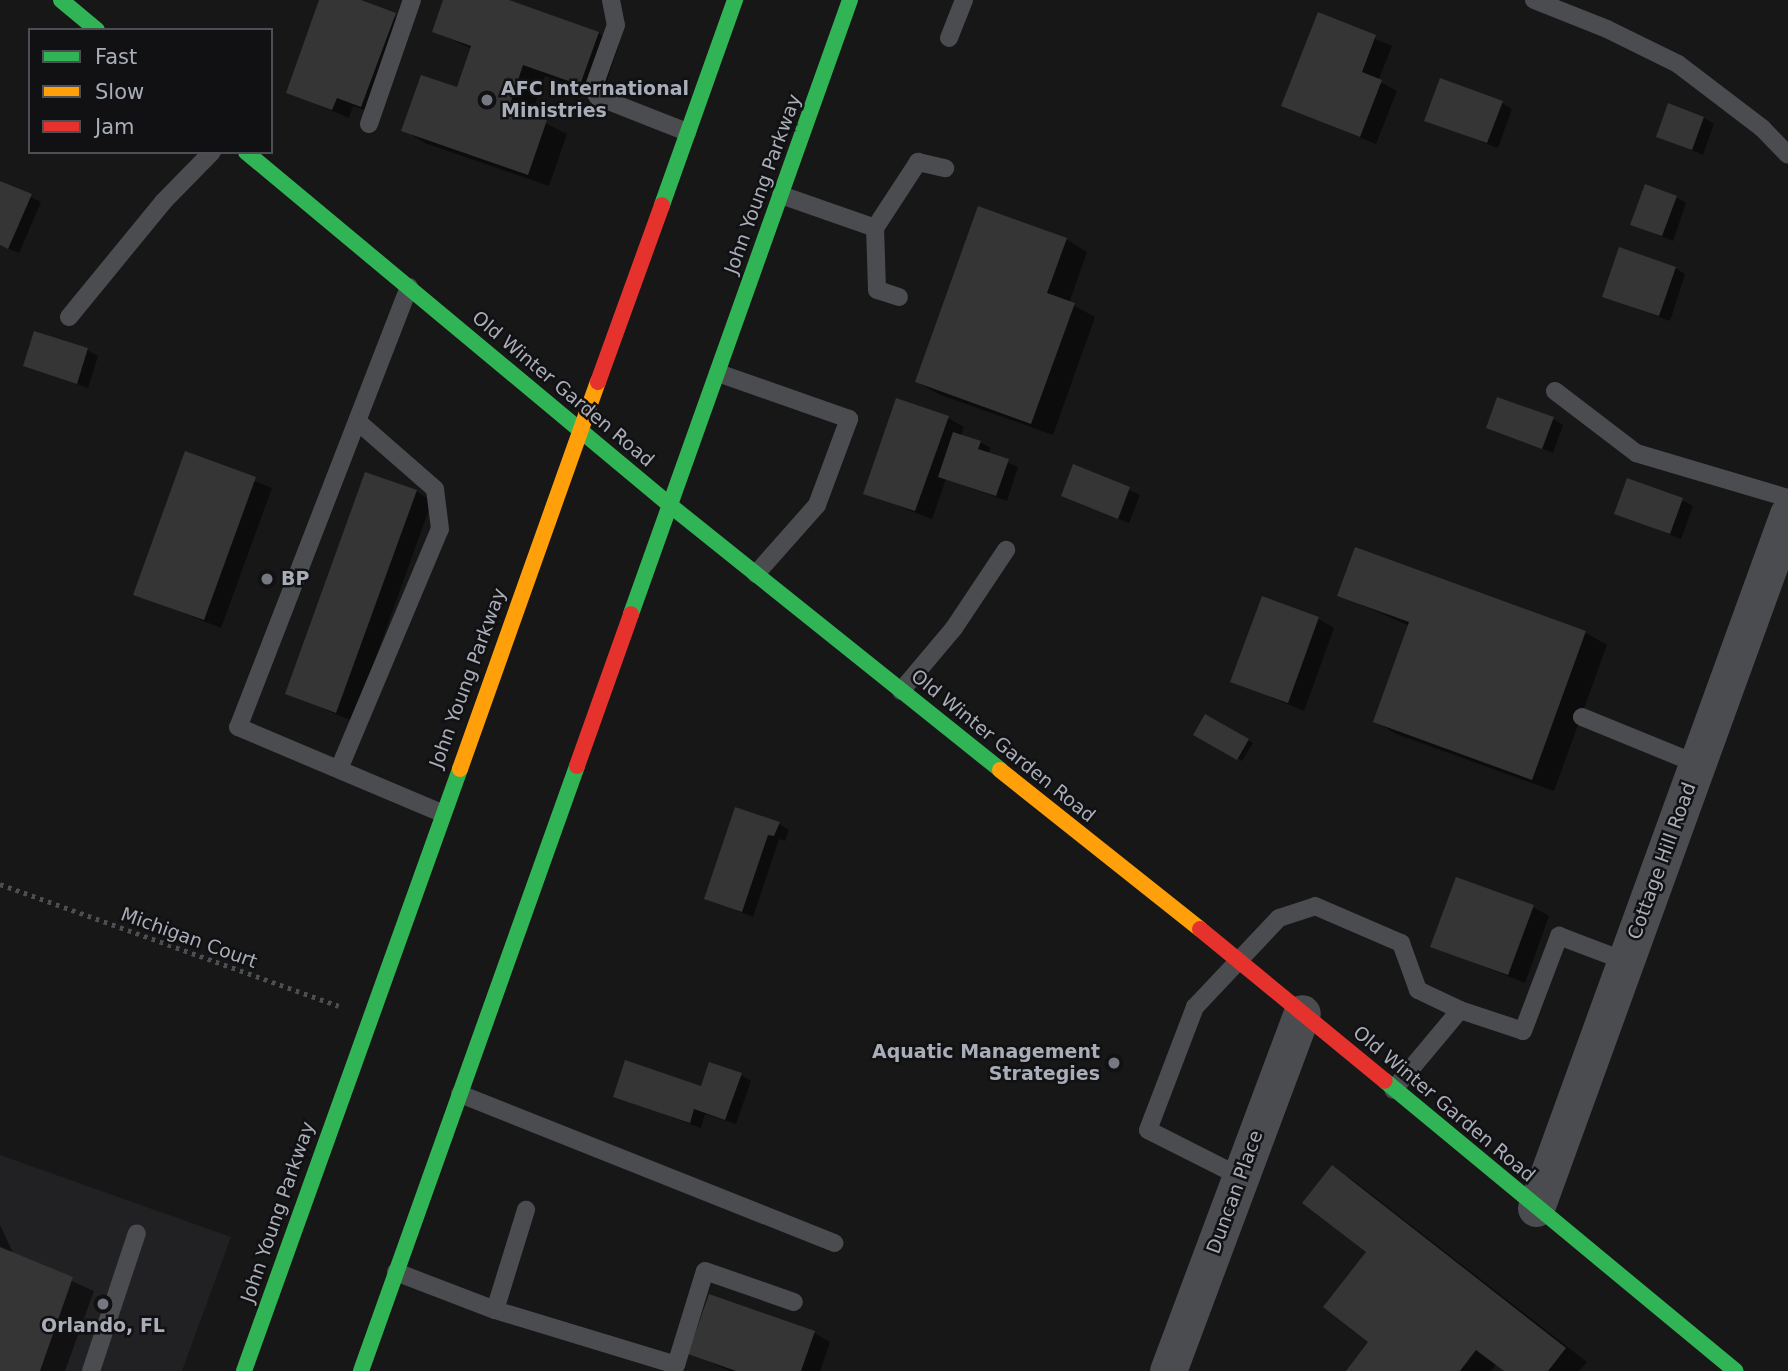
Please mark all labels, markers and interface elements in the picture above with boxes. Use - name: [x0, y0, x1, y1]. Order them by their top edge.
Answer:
- legend: [28, 28, 273, 154]
- text: Fast: [95, 45, 137, 69]
- place label: AFC International Ministries: [501, 78, 689, 122]
- text: Slow: [95, 80, 144, 104]
- street label: John Young Parkway: [720, 91, 806, 277]
- marker: AFC International Ministries: [479, 92, 495, 108]
- text: Jam: [95, 115, 135, 139]
- street label: Old Winter Garden Road: [467, 306, 659, 472]
- place label: BP: [281, 568, 309, 590]
- marker: BP: [259, 571, 275, 587]
- street label: John Young Parkway: [425, 585, 511, 771]
- street label: Old Winter Garden Road: [906, 665, 1100, 827]
- street label: Cottage Hill Road: [1623, 780, 1701, 942]
- street label: Michigan Court: [118, 903, 260, 973]
- street label: Old Winter Garden Road: [1348, 1021, 1540, 1187]
- place label: Aquatic Management Strategies: [872, 1041, 1100, 1085]
- marker: Aquatic Management Strategies: [1106, 1055, 1122, 1071]
- street label: John Young Parkway: [236, 1119, 320, 1305]
- street label: Duncan Place: [1202, 1127, 1268, 1257]
- marker: Orlando, FL: [95, 1296, 111, 1312]
- place label: Orlando, FL: [41, 1315, 165, 1337]

